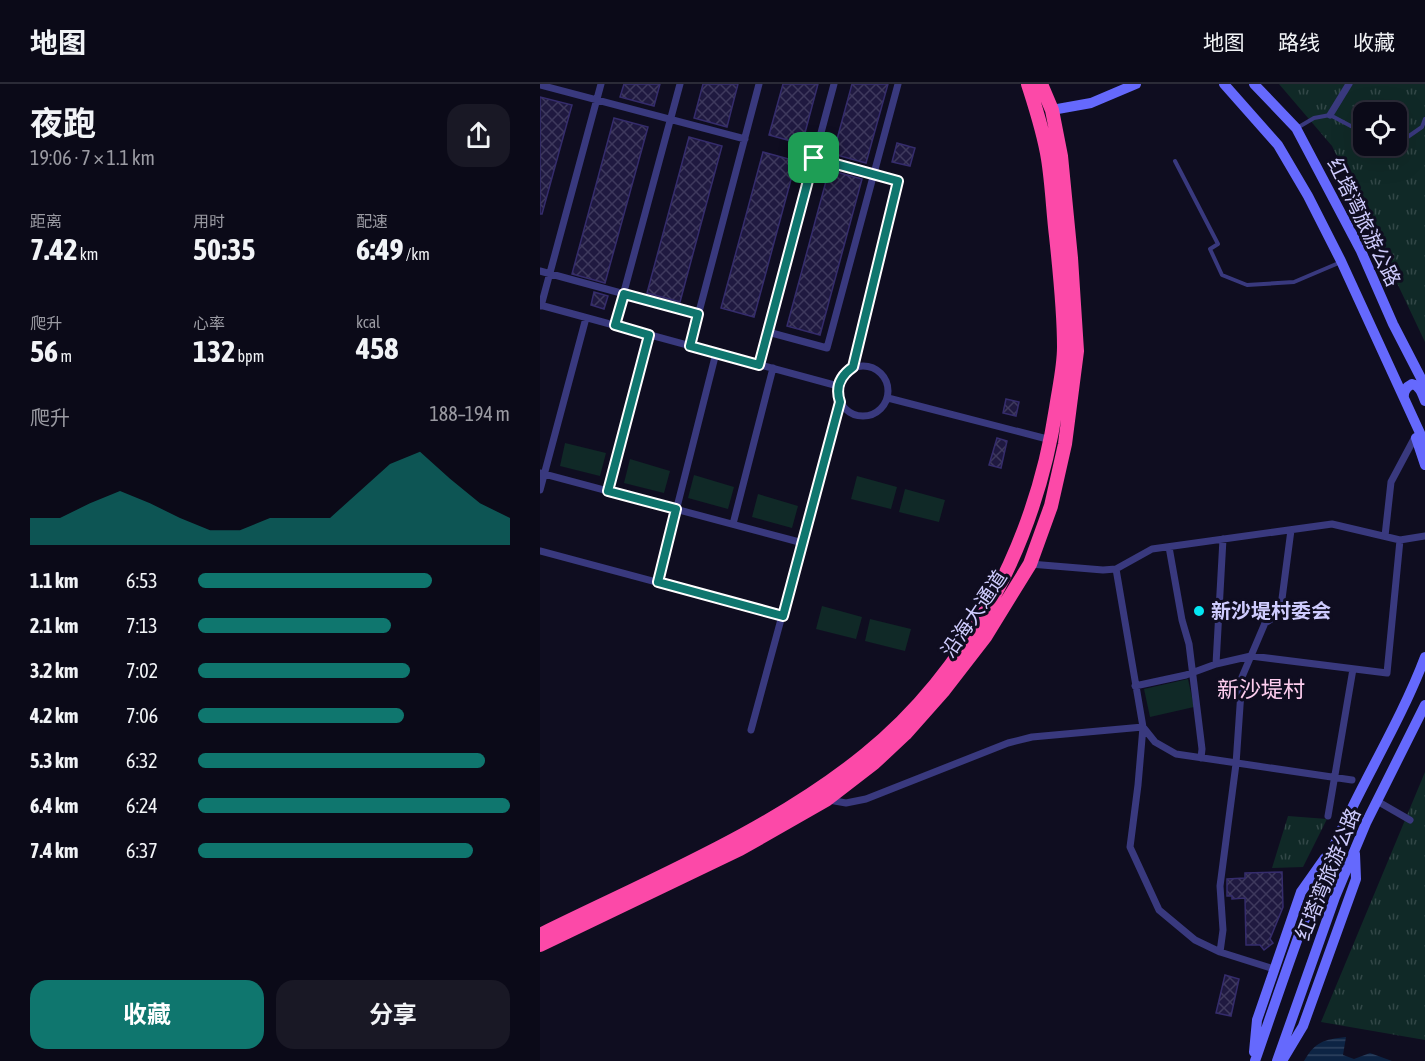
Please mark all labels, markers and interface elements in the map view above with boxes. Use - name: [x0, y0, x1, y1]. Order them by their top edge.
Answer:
- text: 地图: [30, 27, 86, 59]
- text: 地图: [1203, 30, 1245, 54]
- text: 路线: [1278, 30, 1320, 54]
- text: 收藏: [1353, 30, 1395, 54]
- map controls: [1353, 102, 1407, 156]
- button: locate: [1353, 102, 1407, 156]
- text: 夜跑: [30, 104, 96, 142]
- button: share: [447, 104, 510, 167]
- pin: [788, 132, 839, 183]
- icon: arrive: [797, 141, 830, 174]
- text: 19:06 · 7 × 1.1 km: [30, 146, 155, 169]
- street label: 红塔湾旅游公路: [1323, 154, 1405, 290]
- text: 距离: [30, 212, 62, 230]
- text: 用时: [193, 212, 225, 230]
- text: 配速: [356, 212, 388, 230]
- text: 7.42: [30, 232, 78, 266]
- text: 50:35: [193, 232, 255, 266]
- text: 6:49: [356, 232, 404, 266]
- text: km: [78, 245, 98, 263]
- text: /km: [404, 245, 430, 263]
- text: kcal: [356, 313, 380, 331]
- text: 爬升: [30, 314, 62, 332]
- text: 心率: [193, 314, 225, 332]
- text: 458: [356, 331, 398, 365]
- text: 56: [30, 334, 58, 368]
- text: 132: [193, 334, 235, 368]
- text: m: [58, 347, 72, 365]
- text: bpm: [235, 347, 264, 365]
- text: 188–194 m: [429, 402, 510, 425]
- text: 爬升: [30, 406, 70, 429]
- street label: 沿海大通道: [936, 566, 1011, 662]
- text: 1.1 km: [30, 569, 78, 592]
- text: 6:53: [126, 569, 158, 592]
- place label: 新沙堤村委会: [1211, 599, 1331, 622]
- marker: 新沙堤村委会: [1192, 604, 1206, 618]
- text: 2.1 km: [30, 614, 78, 637]
- text: 7:13: [126, 614, 158, 637]
- text: 3.2 km: [30, 659, 78, 682]
- text: 7:02: [126, 659, 158, 682]
- district label: 新沙堤村: [1217, 676, 1305, 702]
- text: 4.2 km: [30, 704, 78, 727]
- text: 7:06: [126, 704, 158, 727]
- text: 5.3 km: [30, 749, 78, 772]
- text: 6:32: [126, 749, 158, 772]
- text: 6.4 km: [30, 794, 78, 817]
- text: 6:24: [126, 794, 158, 817]
- street label: 红塔湾旅游公路: [1291, 805, 1364, 943]
- text: 7.4 km: [30, 839, 78, 862]
- text: 6:37: [126, 839, 158, 862]
- button: 收藏: [30, 980, 264, 1049]
- button: 分享: [276, 980, 510, 1049]

